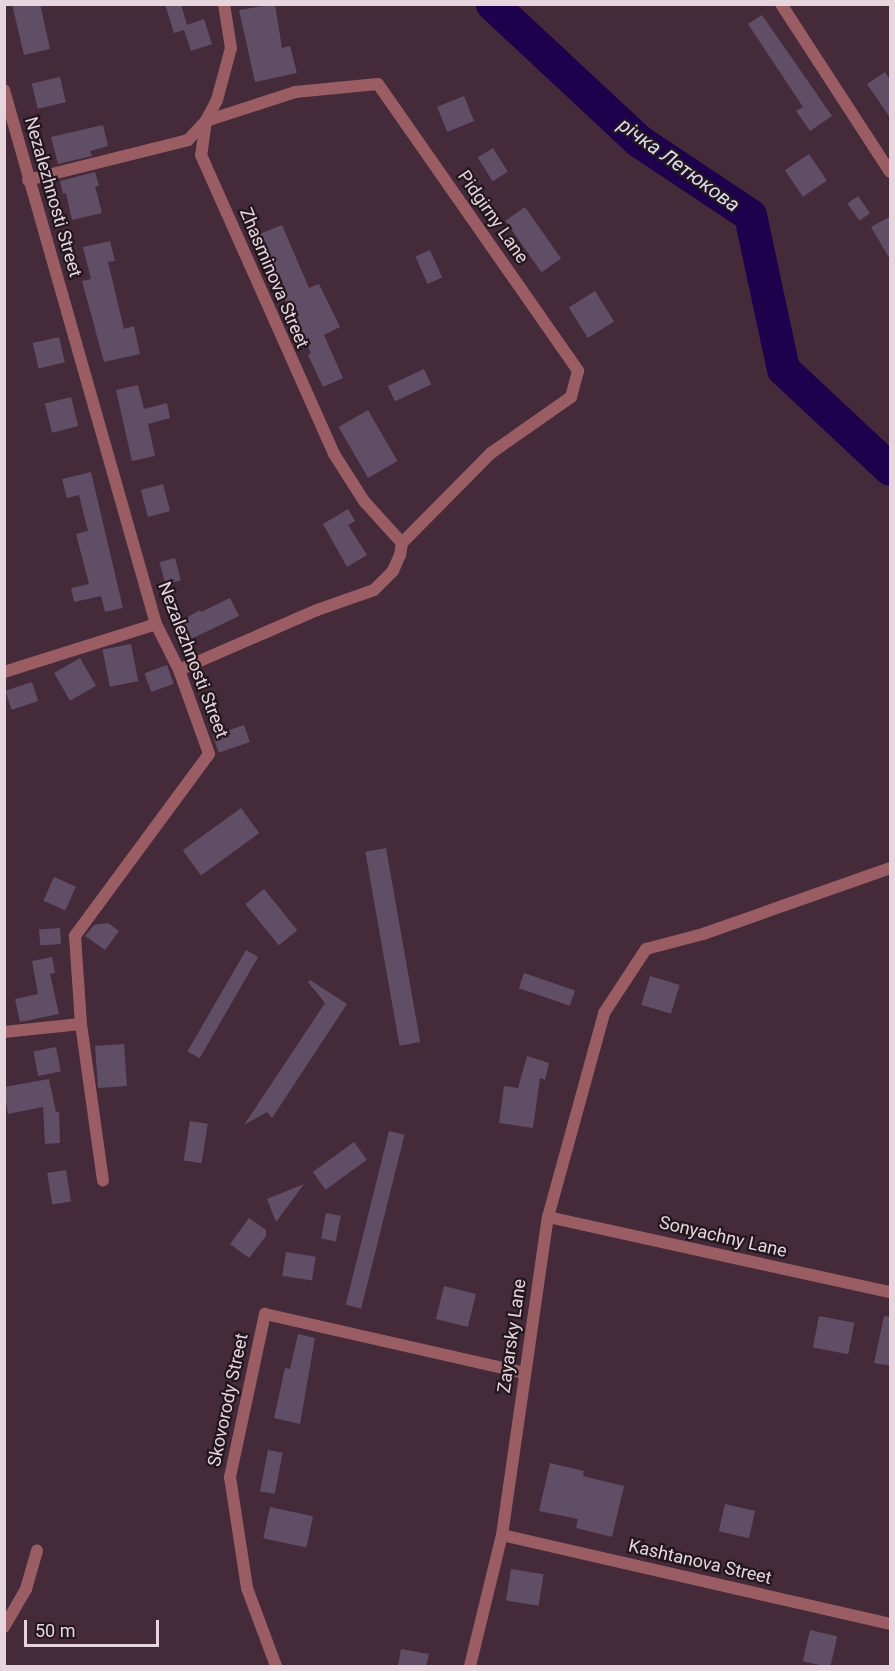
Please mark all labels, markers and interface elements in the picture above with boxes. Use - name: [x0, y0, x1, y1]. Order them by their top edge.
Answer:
- water label: річка Летюкова: [614, 113, 744, 217]
- street label: Nezalezhnosti Street: [20, 114, 86, 280]
- street label: Pidgirny Lane: [453, 166, 533, 268]
- street label: Zhasminova Street: [235, 205, 313, 351]
- street label: Nezalezhnosti Street: [153, 579, 233, 741]
- street label: Sonyachny Lane: [657, 1212, 789, 1262]
- street label: Zayarsky Lane: [493, 1278, 531, 1394]
- street label: Skovorody Street: [203, 1331, 253, 1469]
- street label: Kashtanova Street: [626, 1535, 774, 1589]
- scale bar: [27, 1608, 162, 1646]
- text: 50 m: [35, 1620, 75, 1641]

